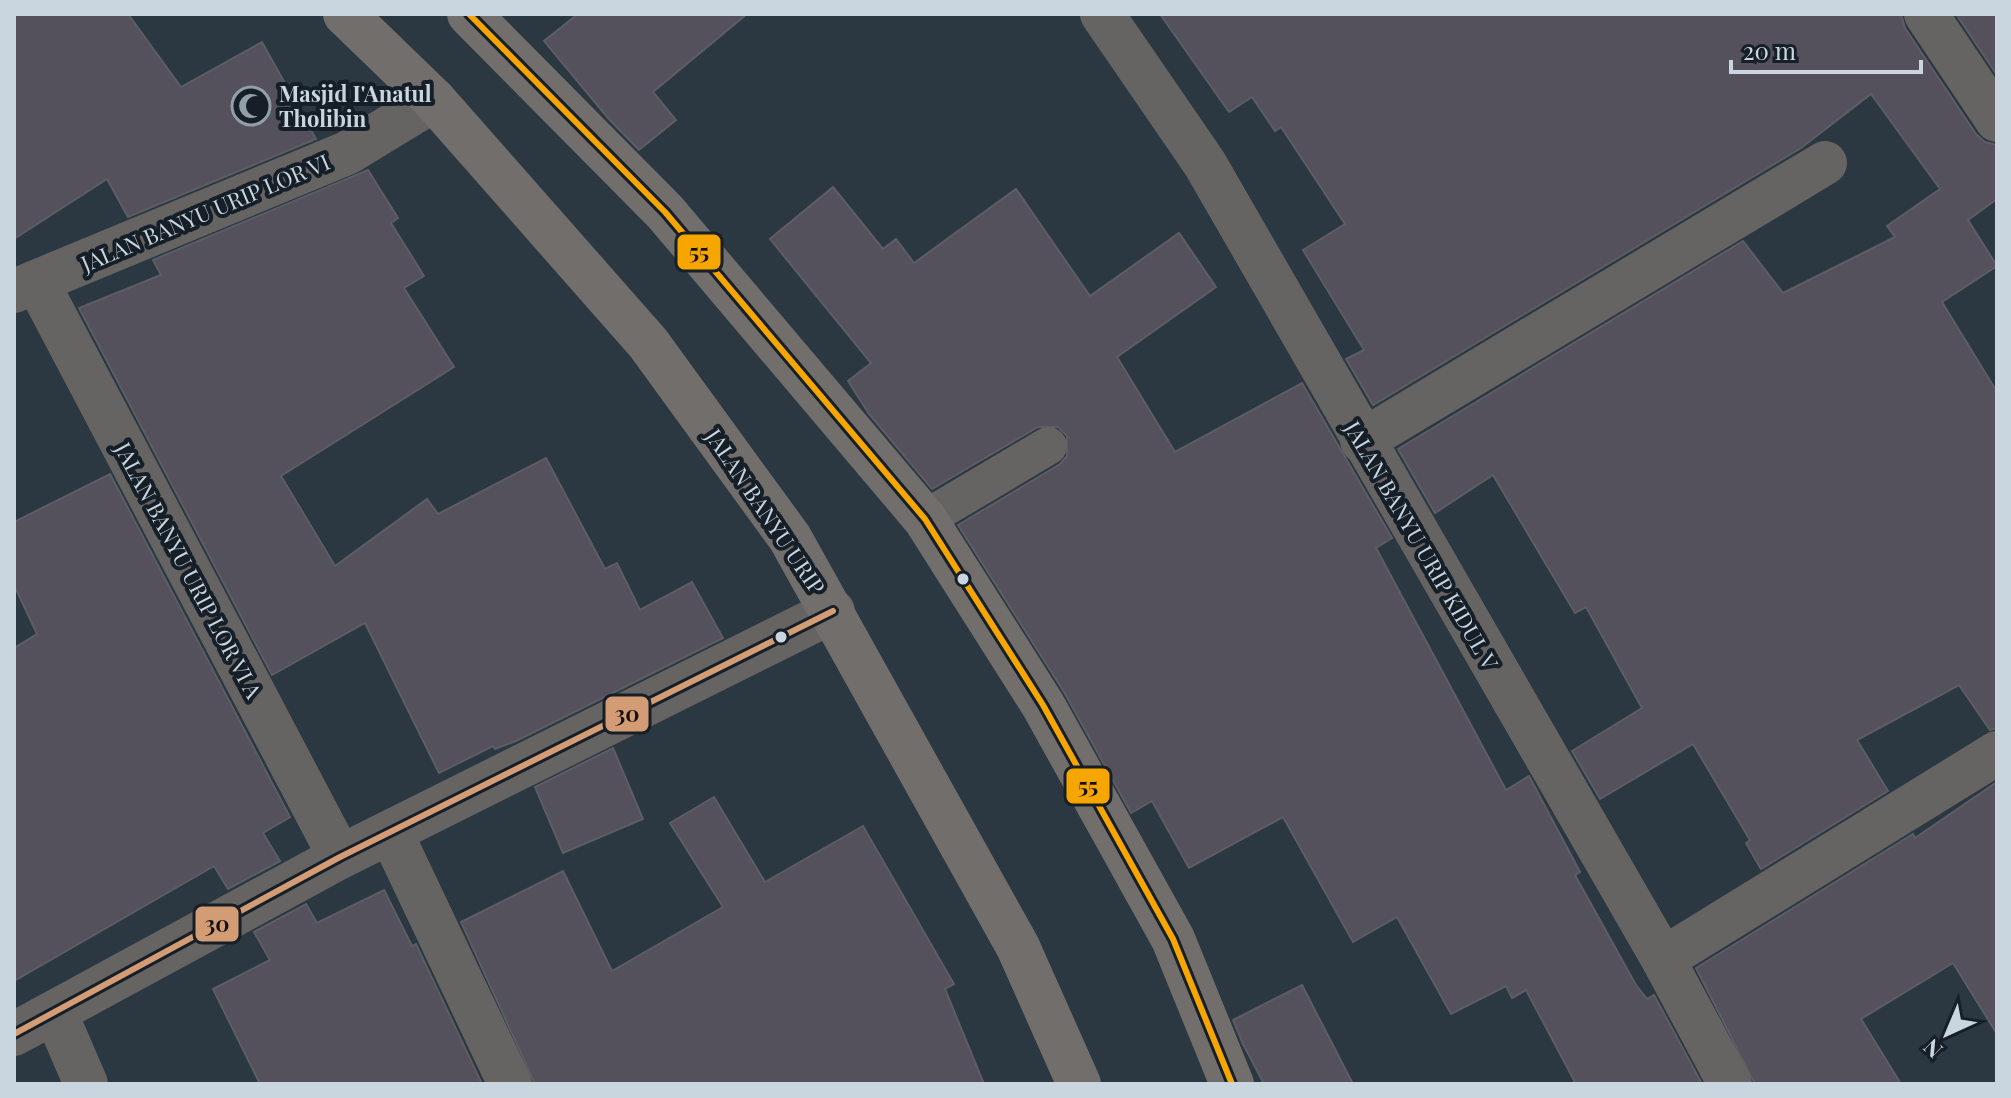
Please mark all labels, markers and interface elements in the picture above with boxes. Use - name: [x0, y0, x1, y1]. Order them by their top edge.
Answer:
- scale bar: [1731, 24, 1921, 74]
- text: 20 m: [1743, 34, 1796, 66]
- place label: Masjid I'Anatul Tholibin: [279, 78, 432, 133]
- mosque icon: Masjid I'Anatul Tholibin: [230, 85, 272, 127]
- street label: JALAN BANYU URIP LOR VI: [75, 146, 334, 278]
- line badge: 55: [676, 233, 722, 271]
- text: 55: [689, 236, 709, 266]
- street label: JALAN BANYU URIP KIDUL V: [1338, 414, 1506, 676]
- street label: JALAN BANYU URIP: [699, 422, 833, 600]
- street label: JALAN BANYU URIP LOR VI A: [108, 436, 269, 703]
- unlabelled marker: [955, 571, 971, 587]
- unlabelled marker: [773, 629, 789, 645]
- line badge: 30: [604, 695, 650, 733]
- text: 30: [615, 698, 639, 728]
- line badge: 55: [1065, 767, 1111, 805]
- text: 55: [1078, 770, 1098, 800]
- line badge: 30: [194, 905, 240, 943]
- text: 30: [205, 908, 229, 938]
- north arrow: [1907, 994, 1987, 1074]
- text: N: [1916, 1033, 1949, 1065]

